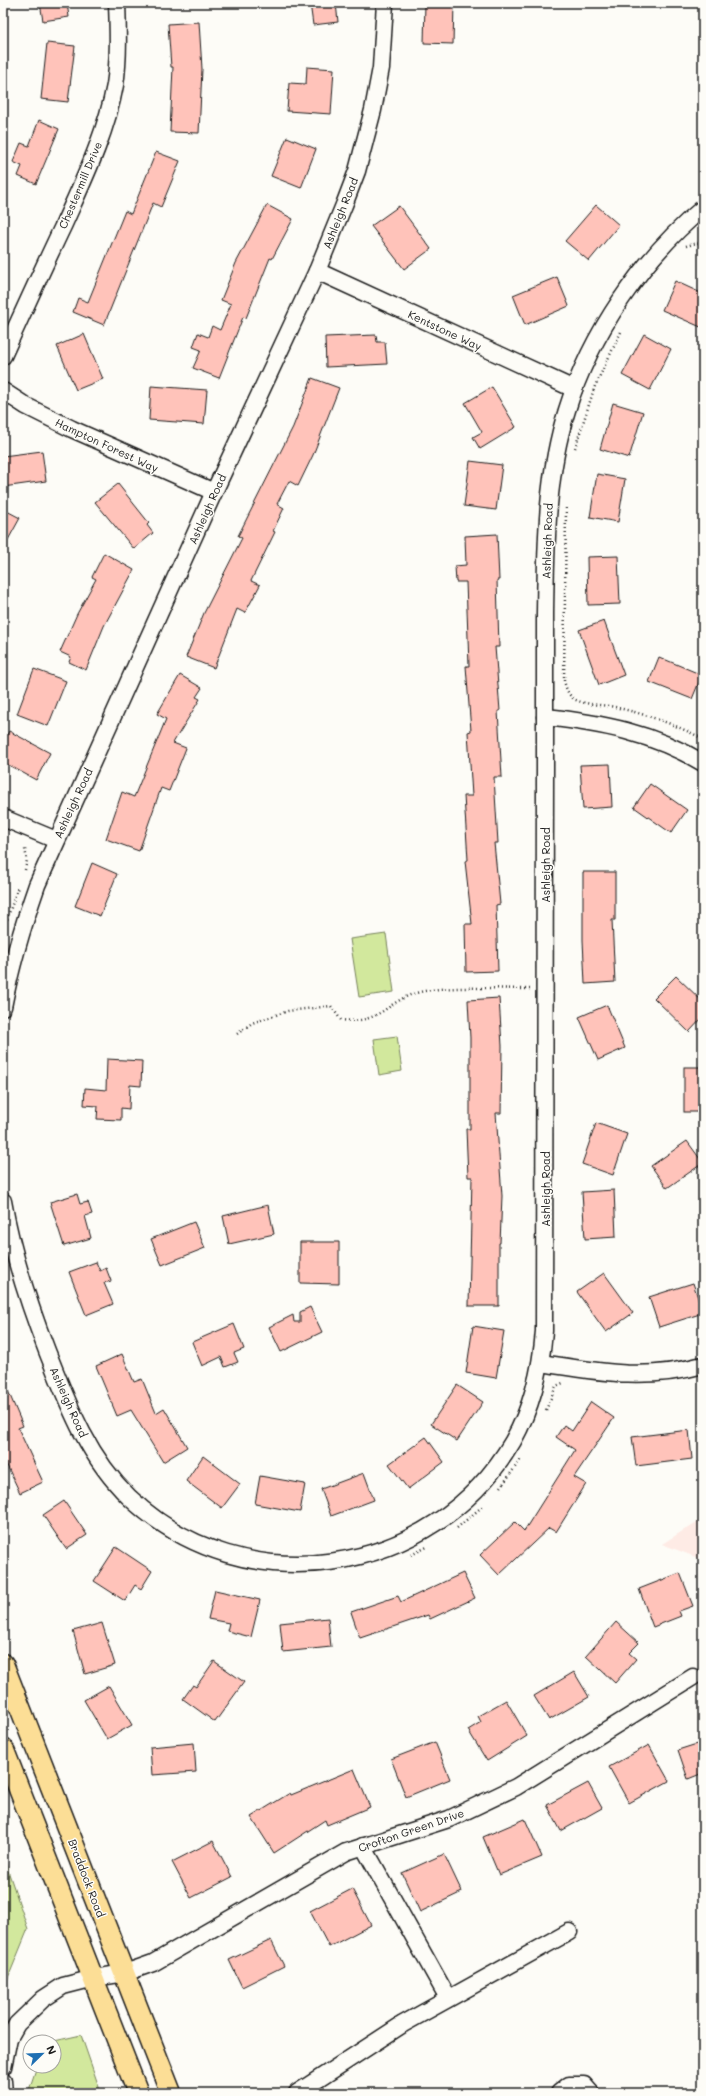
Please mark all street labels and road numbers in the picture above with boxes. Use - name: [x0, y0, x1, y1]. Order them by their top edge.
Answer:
- street label: Chestermill Drive: [55, 139, 105, 231]
- street label: Ashleigh Road: [319, 175, 361, 251]
- street label: Kentstone Way: [406, 306, 485, 354]
- street label: Hampton Forest Way: [53, 414, 161, 476]
- street label: Ashleigh Road: [185, 471, 229, 547]
- street label: Ashleigh Road: [538, 503, 556, 579]
- street label: Ashleigh Road: [50, 766, 96, 840]
- street label: Ashleigh Road: [538, 827, 553, 903]
- street label: Ashleigh Road: [538, 1151, 553, 1227]
- street label: Ashleigh Road: [47, 1364, 91, 1440]
- street label: Crofton Green Drive: [356, 1805, 466, 1855]
- street label: Braddock Road: [65, 1837, 109, 1919]

